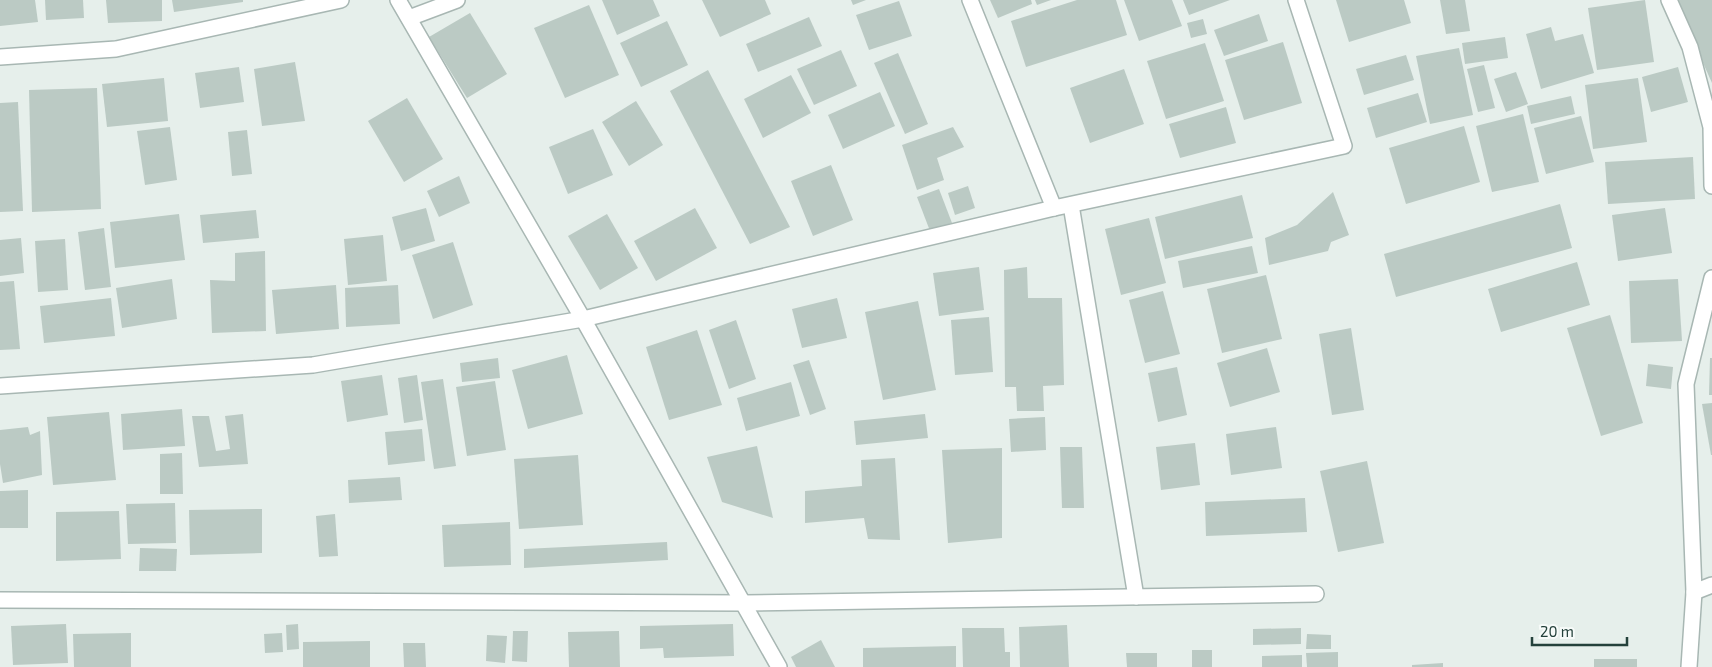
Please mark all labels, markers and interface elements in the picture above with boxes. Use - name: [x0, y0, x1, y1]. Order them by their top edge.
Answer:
- scale bar: [1532, 614, 1627, 646]
- text: 20 m: [1540, 622, 1574, 640]

